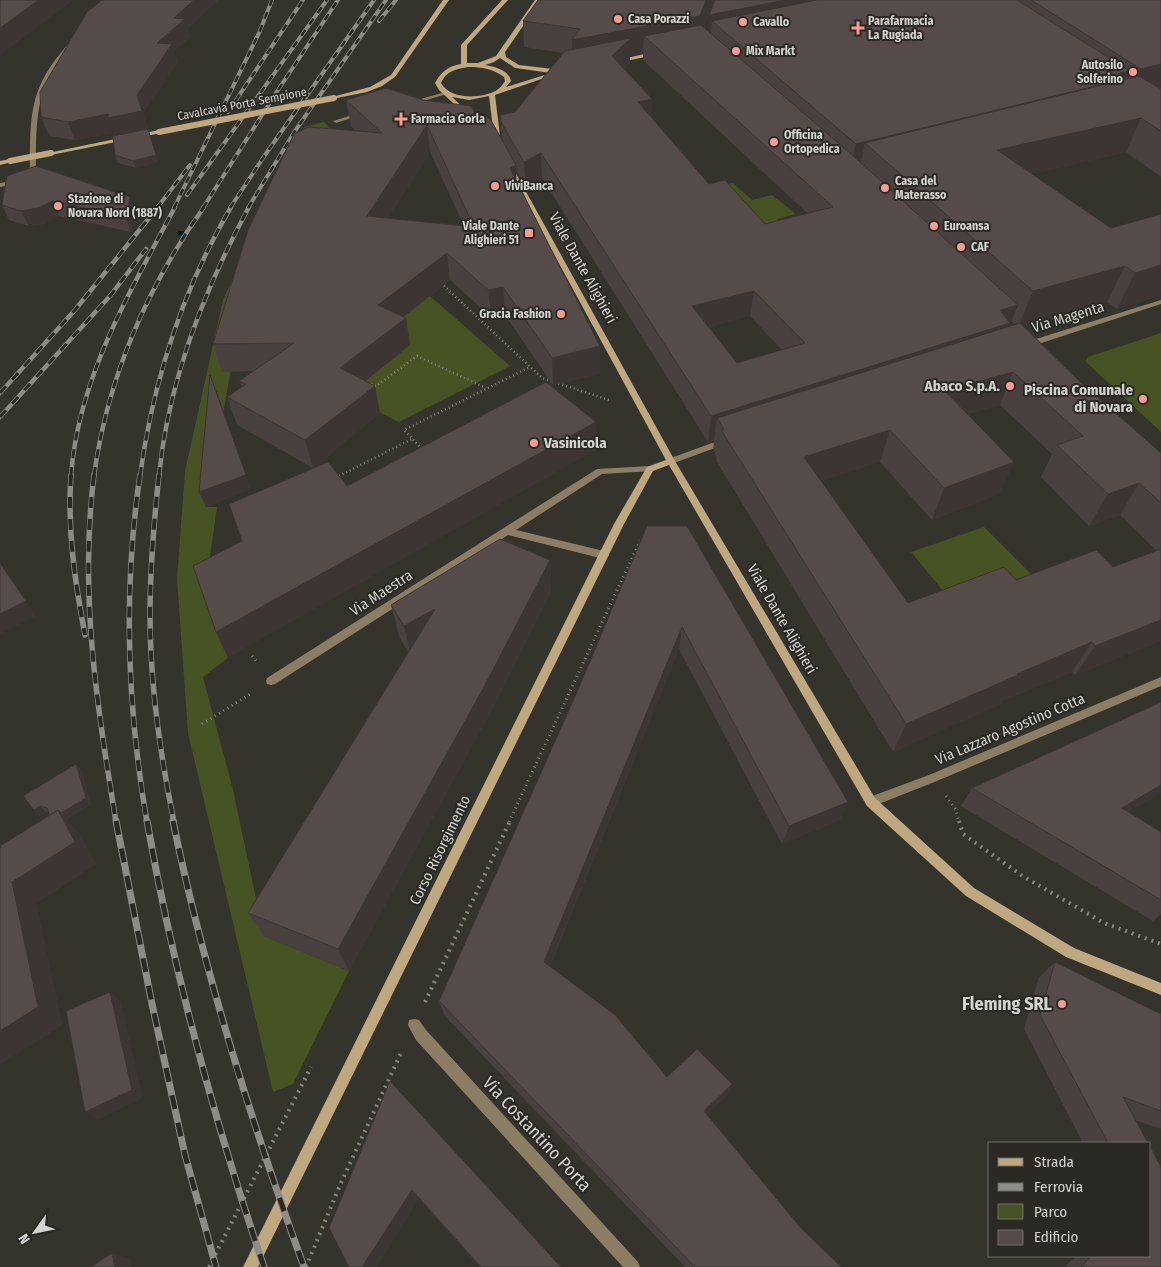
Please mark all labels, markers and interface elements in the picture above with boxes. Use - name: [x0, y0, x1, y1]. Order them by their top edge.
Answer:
- place label: Casa Porazzi: [628, 12, 689, 26]
- marker: Casa Porazzi: [612, 13, 624, 25]
- place label: Parafarmacia La Rugiada: [868, 14, 933, 42]
- place label: Cavallo: [753, 15, 790, 29]
- marker: Cavallo: [737, 16, 749, 28]
- marker: Parafarmacia La Rugiada: [852, 22, 864, 34]
- place label: Mix Markt: [746, 44, 796, 58]
- marker: Mix Markt: [730, 45, 742, 57]
- place label: Autosilo Solferino: [1077, 58, 1124, 86]
- marker: Autosilo Solferino: [1127, 66, 1139, 78]
- street label: Cavalcavia Porta Sempione: [176, 85, 308, 123]
- place label: Farmacia Gorla: [411, 112, 485, 126]
- marker: Farmacia Gorla: [395, 113, 407, 125]
- place label: Officina Ortopedica: [784, 128, 840, 156]
- marker: Officina Ortopedica: [768, 136, 780, 148]
- place label: Casa del Materasso: [895, 174, 947, 202]
- place label: ViviBanca: [504, 179, 553, 193]
- marker: ViviBanca: [489, 180, 501, 192]
- marker: Casa del Materasso: [879, 182, 891, 194]
- place label: Stazione di Novara Nord (1887): [68, 192, 162, 220]
- marker: Stazione di Novara Nord (1887): [52, 200, 64, 212]
- street label: Viale Dante Alighieri: [545, 210, 621, 326]
- place label: Viale Dante Alighieri 51: [462, 219, 519, 247]
- place label: Euroansa: [944, 219, 990, 233]
- marker: Euroansa: [928, 220, 940, 232]
- marker: Viale Dante Alighieri 51: [523, 227, 535, 239]
- place label: CAF: [971, 240, 990, 254]
- marker: CAF: [955, 241, 967, 253]
- street label: Via Magenta: [1030, 298, 1106, 336]
- place label: Gracia Fashion: [479, 307, 551, 321]
- marker: Gracia Fashion: [555, 308, 567, 320]
- place label: Abaco S.p.A.: [924, 377, 1001, 395]
- marker: Abaco S.p.A.: [1004, 380, 1016, 392]
- place label: Piscina Comunale di Novara: [1024, 381, 1134, 416]
- marker: Piscina Comunale di Novara: [1137, 393, 1149, 405]
- place label: Vasinicola: [543, 434, 607, 452]
- marker: Vasinicola: [528, 437, 540, 449]
- street label: Viale Dante Alighieri: [743, 561, 821, 677]
- street label: Via Maestra: [346, 566, 416, 620]
- street label: Via Lazzaro Agostino Cotta: [933, 689, 1087, 769]
- street label: Corso Risorgimento: [406, 792, 474, 908]
- place label: Fleming SRL: [962, 993, 1053, 1015]
- marker: Fleming SRL: [1056, 998, 1068, 1010]
- street label: Via Costantino Porta: [478, 1072, 596, 1196]
- legend: [988, 1142, 1151, 1257]
- text: Strada: [1034, 1153, 1074, 1171]
- text: Ferrovia: [1034, 1178, 1083, 1196]
- text: Parco: [1034, 1203, 1067, 1221]
- north arrow: [10, 1207, 60, 1257]
- text: Edificio: [1034, 1228, 1079, 1246]
- text: N: [15, 1231, 34, 1247]

